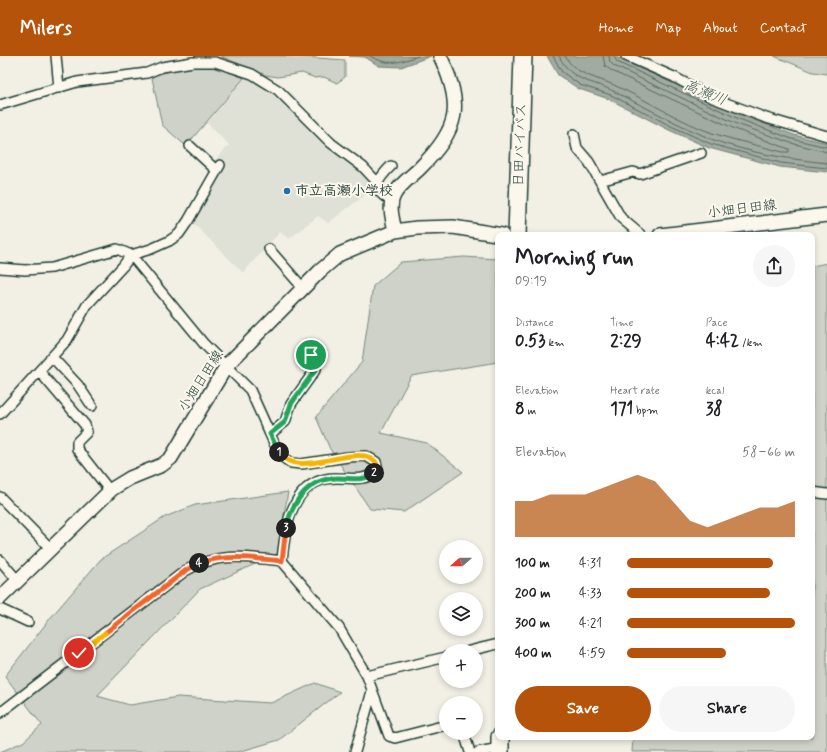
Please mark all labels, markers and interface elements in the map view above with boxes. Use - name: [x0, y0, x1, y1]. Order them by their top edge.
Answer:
- text: Milers: [20, 16, 72, 41]
- text: Home: [599, 19, 633, 37]
- text: Map: [655, 19, 681, 37]
- text: About: [703, 19, 738, 37]
- text: Contact: [760, 19, 807, 37]
- water label: 高瀬川: [680, 75, 730, 111]
- street label: 日田バイパス: [510, 103, 530, 187]
- place label: 市立高瀬小学校: [295, 182, 393, 200]
- marker: 市立高瀬小学校: [282, 186, 292, 196]
- street label: 小畑日田線: [706, 196, 778, 222]
- text: Morning run: [515, 244, 634, 272]
- button: share: [753, 245, 795, 287]
- text: 09:19: [515, 273, 547, 290]
- text: Distance: [515, 316, 554, 330]
- text: Time: [610, 316, 633, 330]
- text: Pace: [706, 316, 728, 330]
- text: 0.53: [515, 330, 545, 352]
- text: 2:29: [610, 330, 642, 352]
- text: 4:42: [706, 330, 739, 352]
- text: km: [545, 336, 564, 350]
- text: /km: [739, 336, 763, 350]
- pin: [294, 338, 328, 372]
- icon: arrive: [300, 344, 322, 366]
- street label: 小畑日田線: [174, 347, 228, 415]
- text: Elevation: [515, 384, 558, 398]
- text: Heart rate: [610, 384, 660, 398]
- text: kcal: [706, 384, 724, 398]
- text: 8: [515, 398, 525, 420]
- text: 171: [610, 398, 633, 420]
- text: 38: [706, 398, 723, 420]
- text: m: [525, 404, 536, 418]
- text: bpm: [633, 404, 658, 418]
- pin: 1: [269, 442, 289, 462]
- text: Elevation: [515, 444, 566, 461]
- text: 58–66 m: [742, 444, 795, 461]
- text: 1: [277, 445, 281, 459]
- pin: 2: [364, 463, 384, 483]
- text: 2: [371, 466, 377, 480]
- pin: 3: [276, 518, 296, 538]
- text: 3: [284, 521, 288, 535]
- north arrow: [439, 540, 483, 584]
- map controls: [439, 540, 483, 740]
- pin: 4: [189, 553, 209, 573]
- text: 100 m: [515, 555, 550, 572]
- text: 4:31: [579, 555, 602, 572]
- text: 4: [196, 556, 202, 570]
- text: 200 m: [515, 585, 550, 602]
- text: 4:33: [579, 585, 601, 602]
- button: layers: [439, 592, 483, 636]
- text: 300 m: [515, 615, 550, 632]
- text: 4:21: [579, 615, 602, 632]
- pin: [62, 636, 96, 670]
- icon: check: [68, 642, 90, 664]
- button: +: [439, 644, 483, 688]
- text: 400 m: [515, 645, 552, 662]
- text: 4:59: [579, 645, 606, 662]
- button: Save: [515, 686, 651, 732]
- button: Share: [659, 686, 795, 732]
- button: −: [439, 696, 483, 740]

